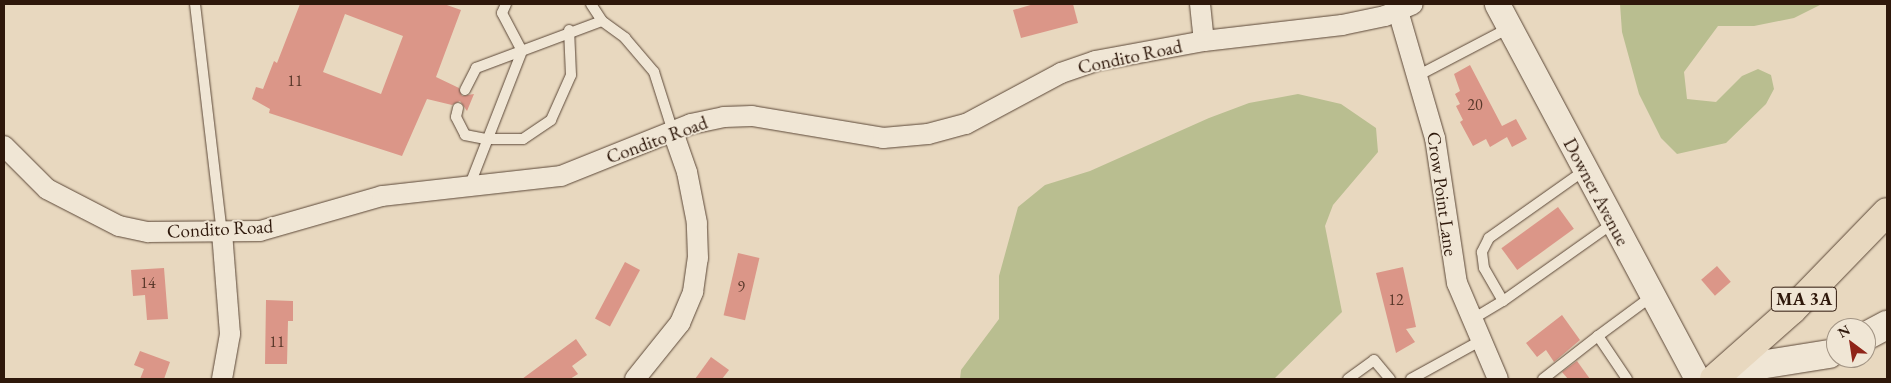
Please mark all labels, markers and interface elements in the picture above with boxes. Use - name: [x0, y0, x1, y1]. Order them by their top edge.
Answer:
- street label: Condito Road: [1076, 35, 1184, 79]
- house number: 11: [287, 71, 303, 91]
- house number: 20: [1467, 95, 1483, 115]
- street label: Condito Road: [603, 111, 711, 169]
- street label: Crow Point Lane: [1422, 130, 1462, 258]
- street label: Downer Avenue: [1558, 134, 1634, 250]
- street label: Condito Road: [166, 215, 274, 243]
- house number: 14: [140, 273, 156, 293]
- house number: 9: [737, 277, 745, 297]
- road number: MA 3A: [1770, 284, 1838, 314]
- house number: 12: [1388, 290, 1404, 310]
- north arrow: [1826, 318, 1876, 368]
- text: N: [1834, 320, 1853, 342]
- house number: 11: [269, 332, 285, 352]

